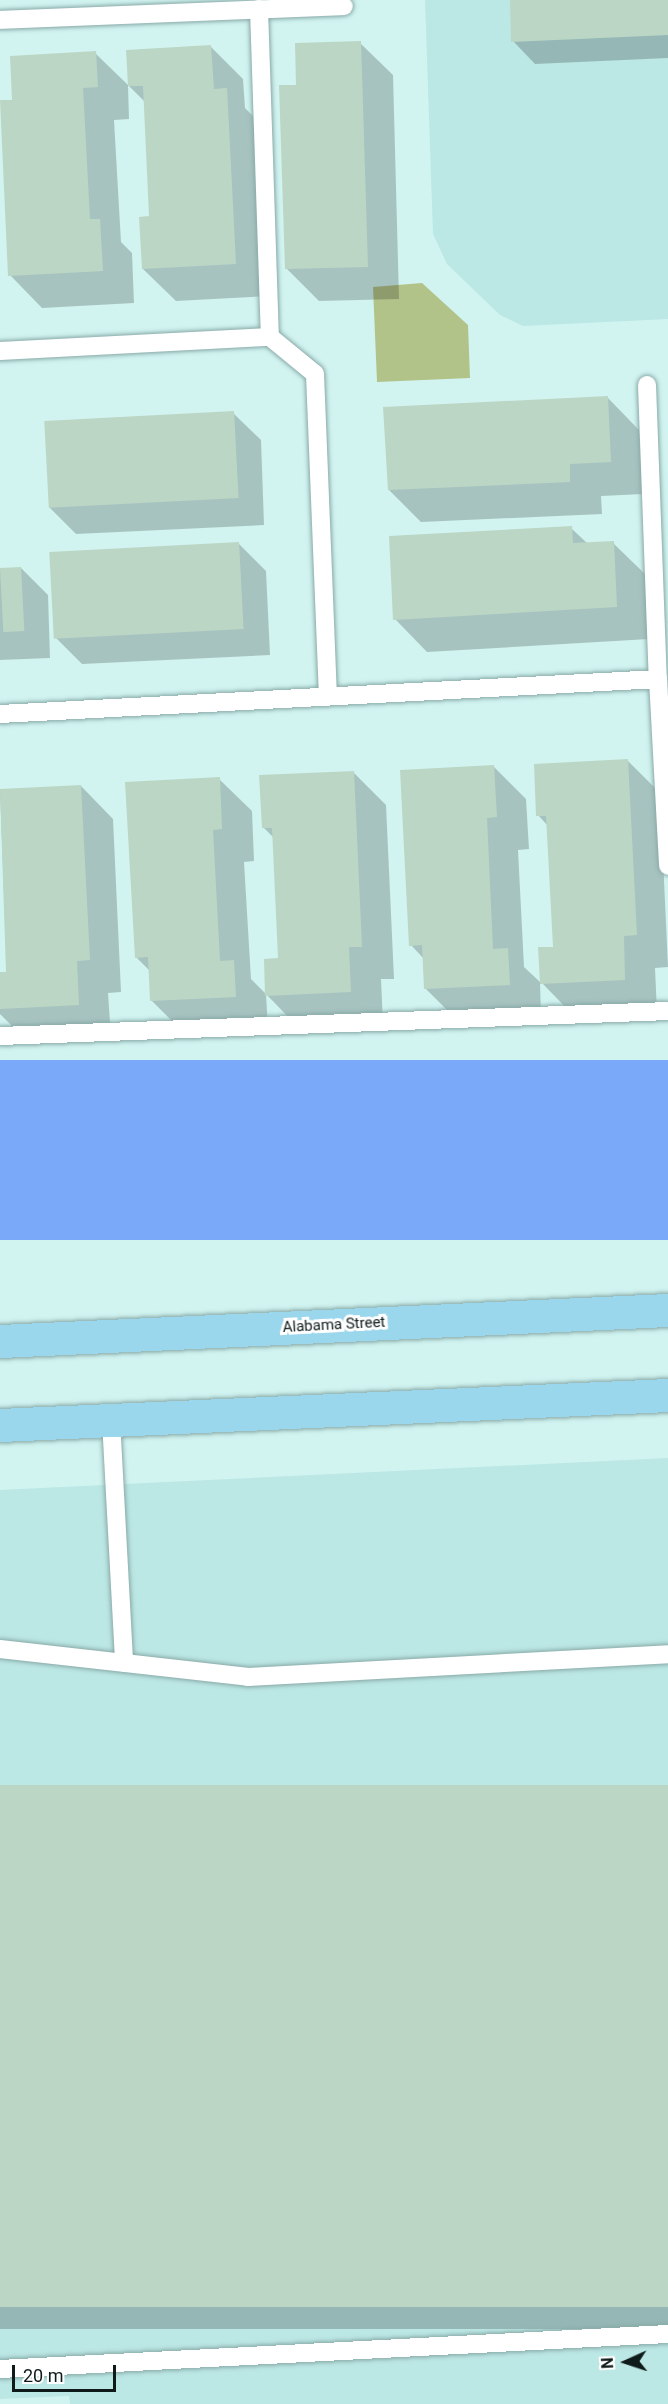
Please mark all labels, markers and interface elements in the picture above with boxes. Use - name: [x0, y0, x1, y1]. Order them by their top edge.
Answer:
- street label: Alabama Street: [282, 1313, 386, 1337]
- north arrow: [596, 2332, 656, 2392]
- scale bar: [15, 2353, 118, 2391]
- text: N: [598, 2357, 617, 2369]
- text: 20 m: [23, 2365, 63, 2386]

